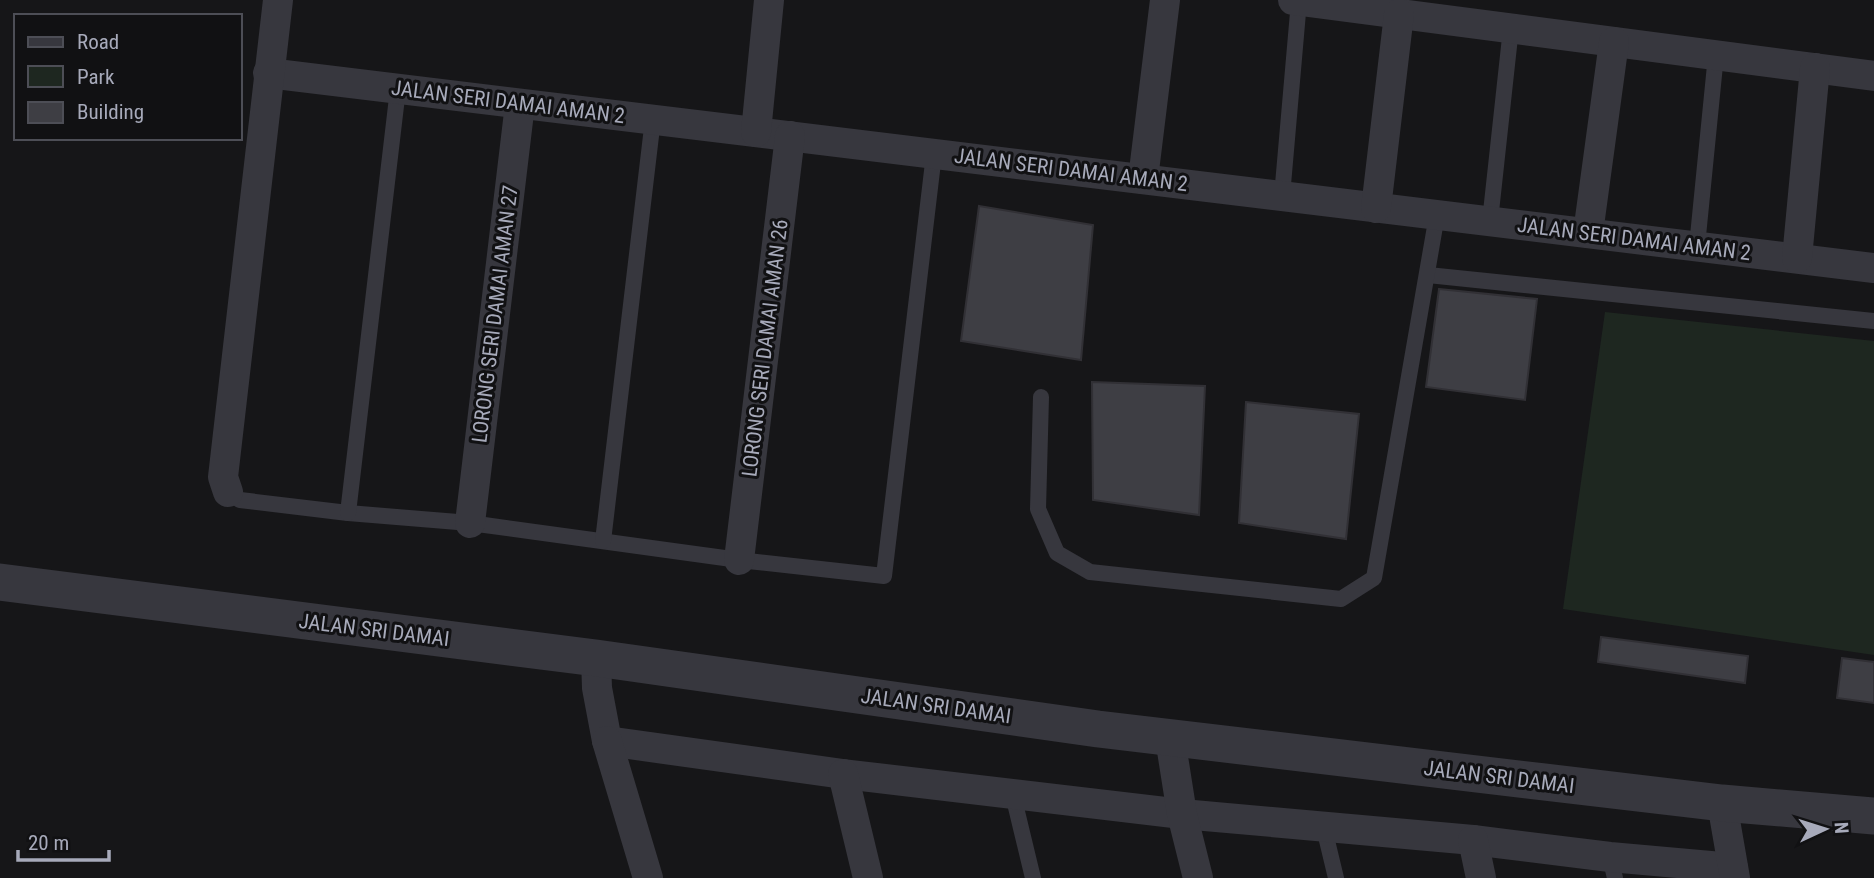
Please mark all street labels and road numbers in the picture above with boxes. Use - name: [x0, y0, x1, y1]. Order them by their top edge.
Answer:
- street label: JALAN SERI DAMAI AMAN 2: [390, 76, 626, 128]
- street label: JALAN SERI DAMAI AMAN 2: [953, 144, 1189, 196]
- street label: LORONG SERI DAMAI AMAN 27: [467, 184, 523, 444]
- street label: JALAN SERI DAMAI AMAN 2: [1516, 213, 1752, 265]
- street label: LORONG SERI DAMAI AMAN 26: [737, 218, 793, 478]
- street label: JALAN SRI DAMAI: [297, 609, 451, 651]
- street label: JALAN SRI DAMAI: [859, 684, 1013, 728]
- street label: JALAN SRI DAMAI: [1422, 756, 1576, 798]

